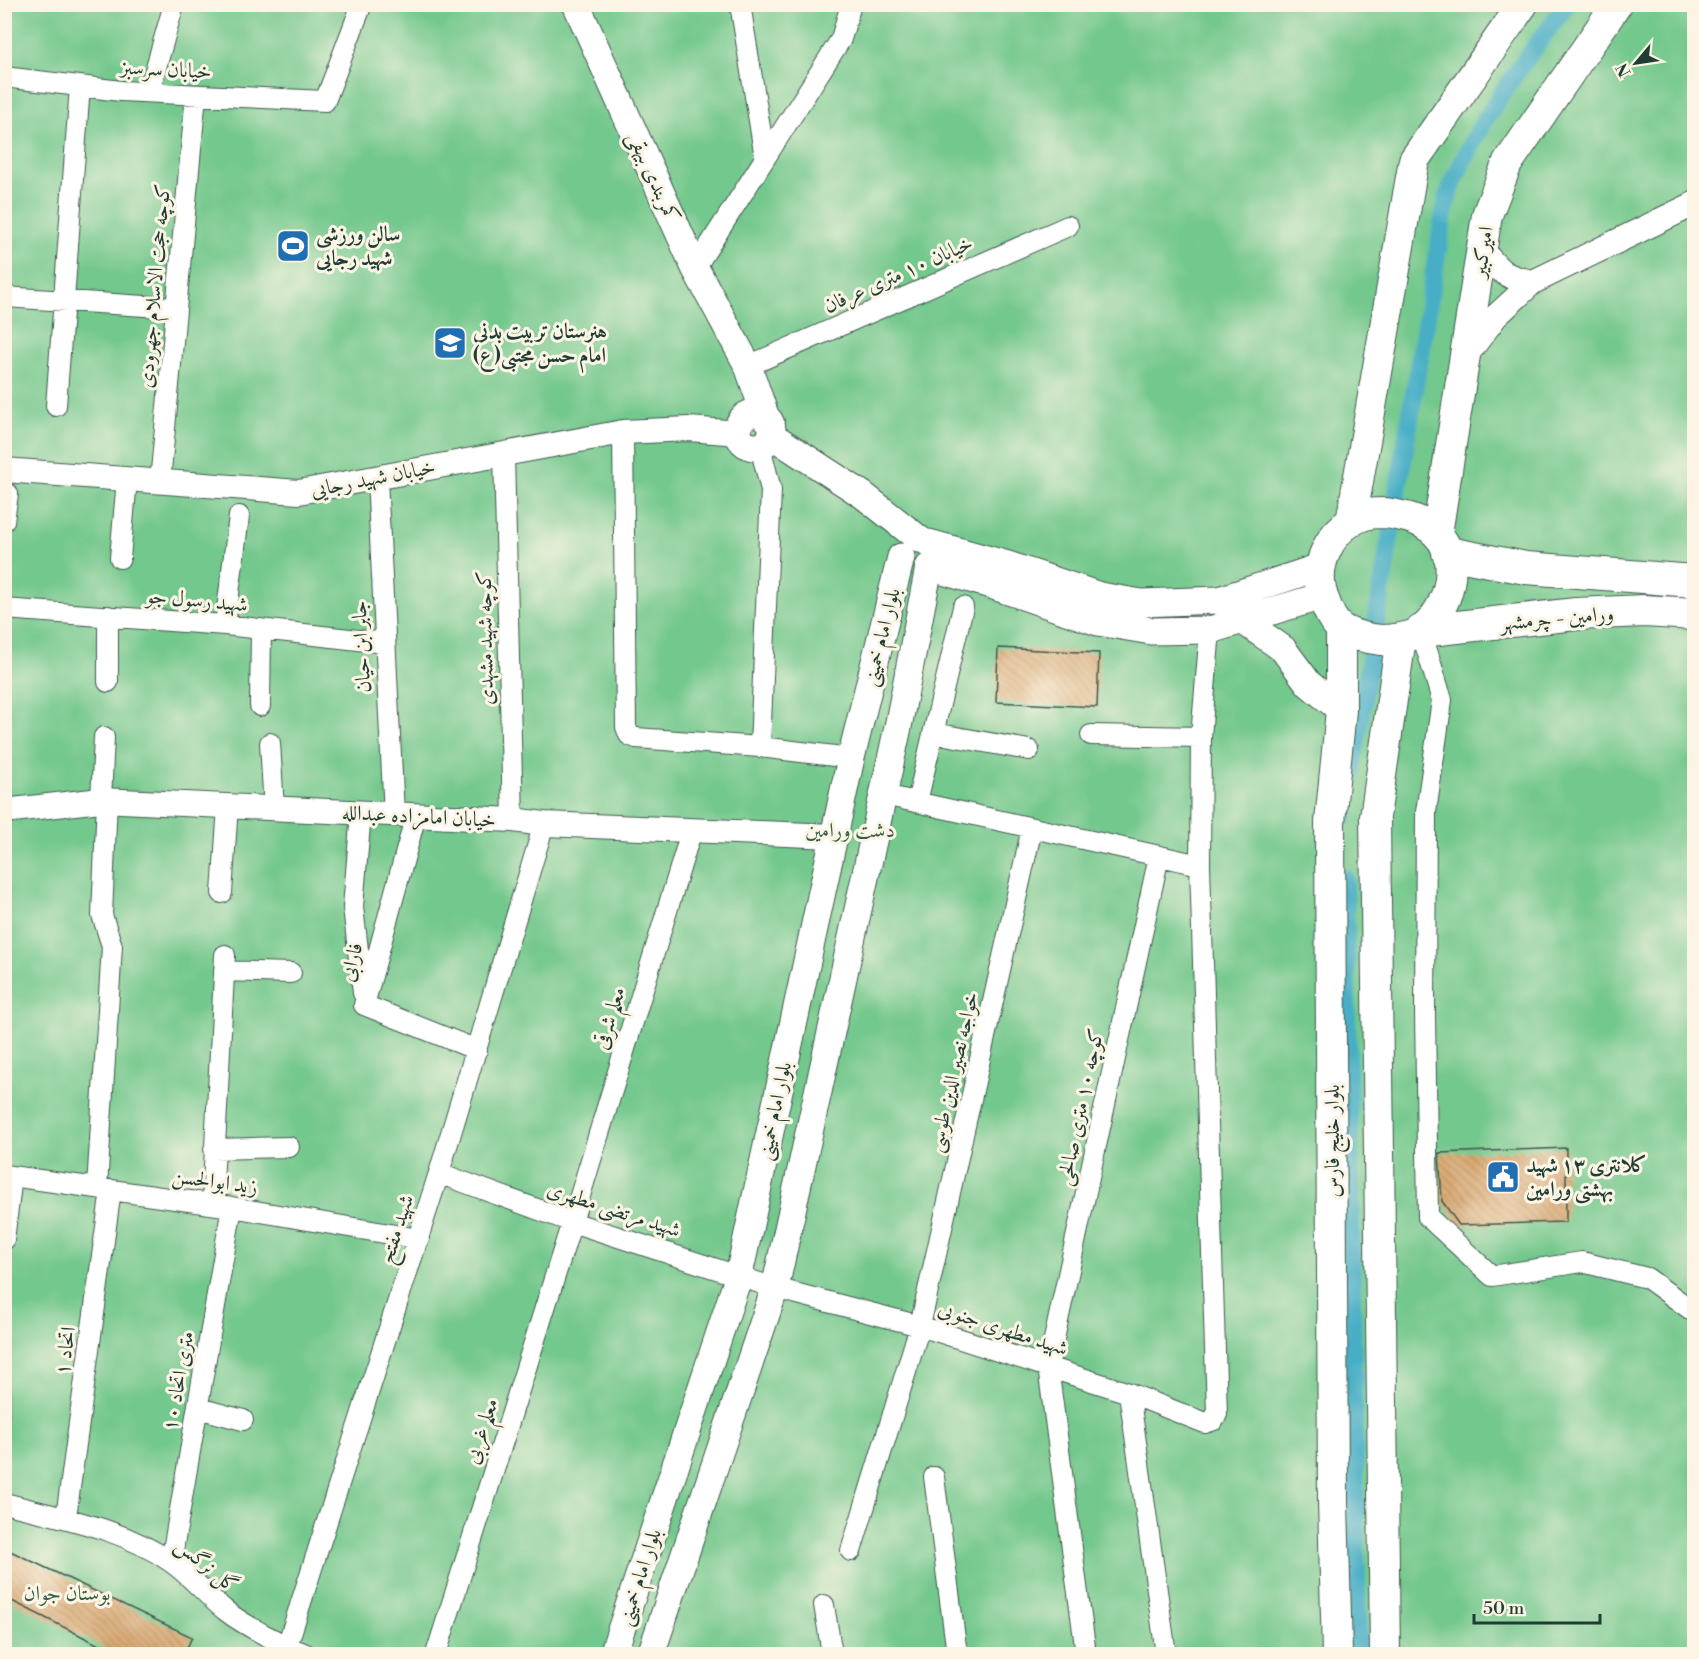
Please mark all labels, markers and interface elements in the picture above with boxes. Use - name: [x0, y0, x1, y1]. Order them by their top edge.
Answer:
- north arrow: [1606, 33, 1666, 93]
- street label: خیابان سرسبز: [118, 55, 212, 85]
- text: N: [1612, 59, 1636, 80]
- street label: کمربندی بیهقی: [621, 128, 685, 228]
- street label: کوچه حجت الاسلام جهرودی: [133, 183, 181, 390]
- place label: سالن ورزشی شهید رجایی: [315, 222, 400, 272]
- street label: امیرکبیر: [1466, 225, 1500, 282]
- sports icon: سالن ورزشی شهید رجایی: [275, 228, 311, 264]
- street label: خیابان ۱۰ متری عرفان: [820, 230, 978, 320]
- place label: هنرستان تربیت بدنی امام حسن مجتبی( ع): [472, 319, 607, 374]
- school or university icon: هنرستان تربیت بدنی امام حسن مجتبی( ع): [432, 325, 468, 361]
- street label: خیابان شهید رجایی: [309, 454, 438, 504]
- street label: کوچه شهید مشهدی: [472, 571, 500, 705]
- street label: شهید رسول جو: [143, 583, 249, 618]
- street label: بلوار امام خمینی: [857, 585, 911, 690]
- street label: جابر ابن حیان: [347, 600, 377, 694]
- street label: ورامین - چرمشهر: [1497, 601, 1615, 637]
- street label: خیابان امامزاده عبدالله: [341, 800, 497, 835]
- park label: دشت ورامین: [805, 818, 895, 844]
- street label: فارابی: [334, 940, 371, 985]
- street label: معلم شرقی: [588, 984, 638, 1055]
- street label: خواجه نصیر الدین طوسی: [923, 989, 986, 1155]
- street label: کوچه ۱۰ متری صالحی: [1052, 1026, 1110, 1188]
- street label: بلوار امام خمینی: [752, 1059, 802, 1164]
- street label: بلوار خلیج فارس: [1320, 1084, 1351, 1198]
- place label: کلانتری ۱۳ شهید بهشتی ورامین: [1526, 1153, 1647, 1204]
- public building icon: کلانتری ۱۳ شهید بهشتی ورامین: [1485, 1159, 1521, 1195]
- street label: زید ابوالحسن: [170, 1163, 260, 1201]
- street label: شهید مرتضی مطهری: [543, 1176, 684, 1245]
- street label: شهید مفتح: [374, 1192, 425, 1269]
- street label: شهید مطهری جنوبی: [934, 1296, 1071, 1363]
- street label: اتحاد ۱: [50, 1325, 82, 1377]
- street label: ۱۰ متری اتحاد: [157, 1329, 201, 1433]
- street label: معلم غربی: [459, 1395, 511, 1470]
- street label: بلوار امام خمینی: [612, 1526, 672, 1630]
- street label: گل نرگس: [169, 1532, 244, 1600]
- park label: بوستان جوان: [23, 1581, 111, 1607]
- scale bar: [1474, 1587, 1600, 1625]
- text: 50 m: [1483, 1597, 1525, 1620]

